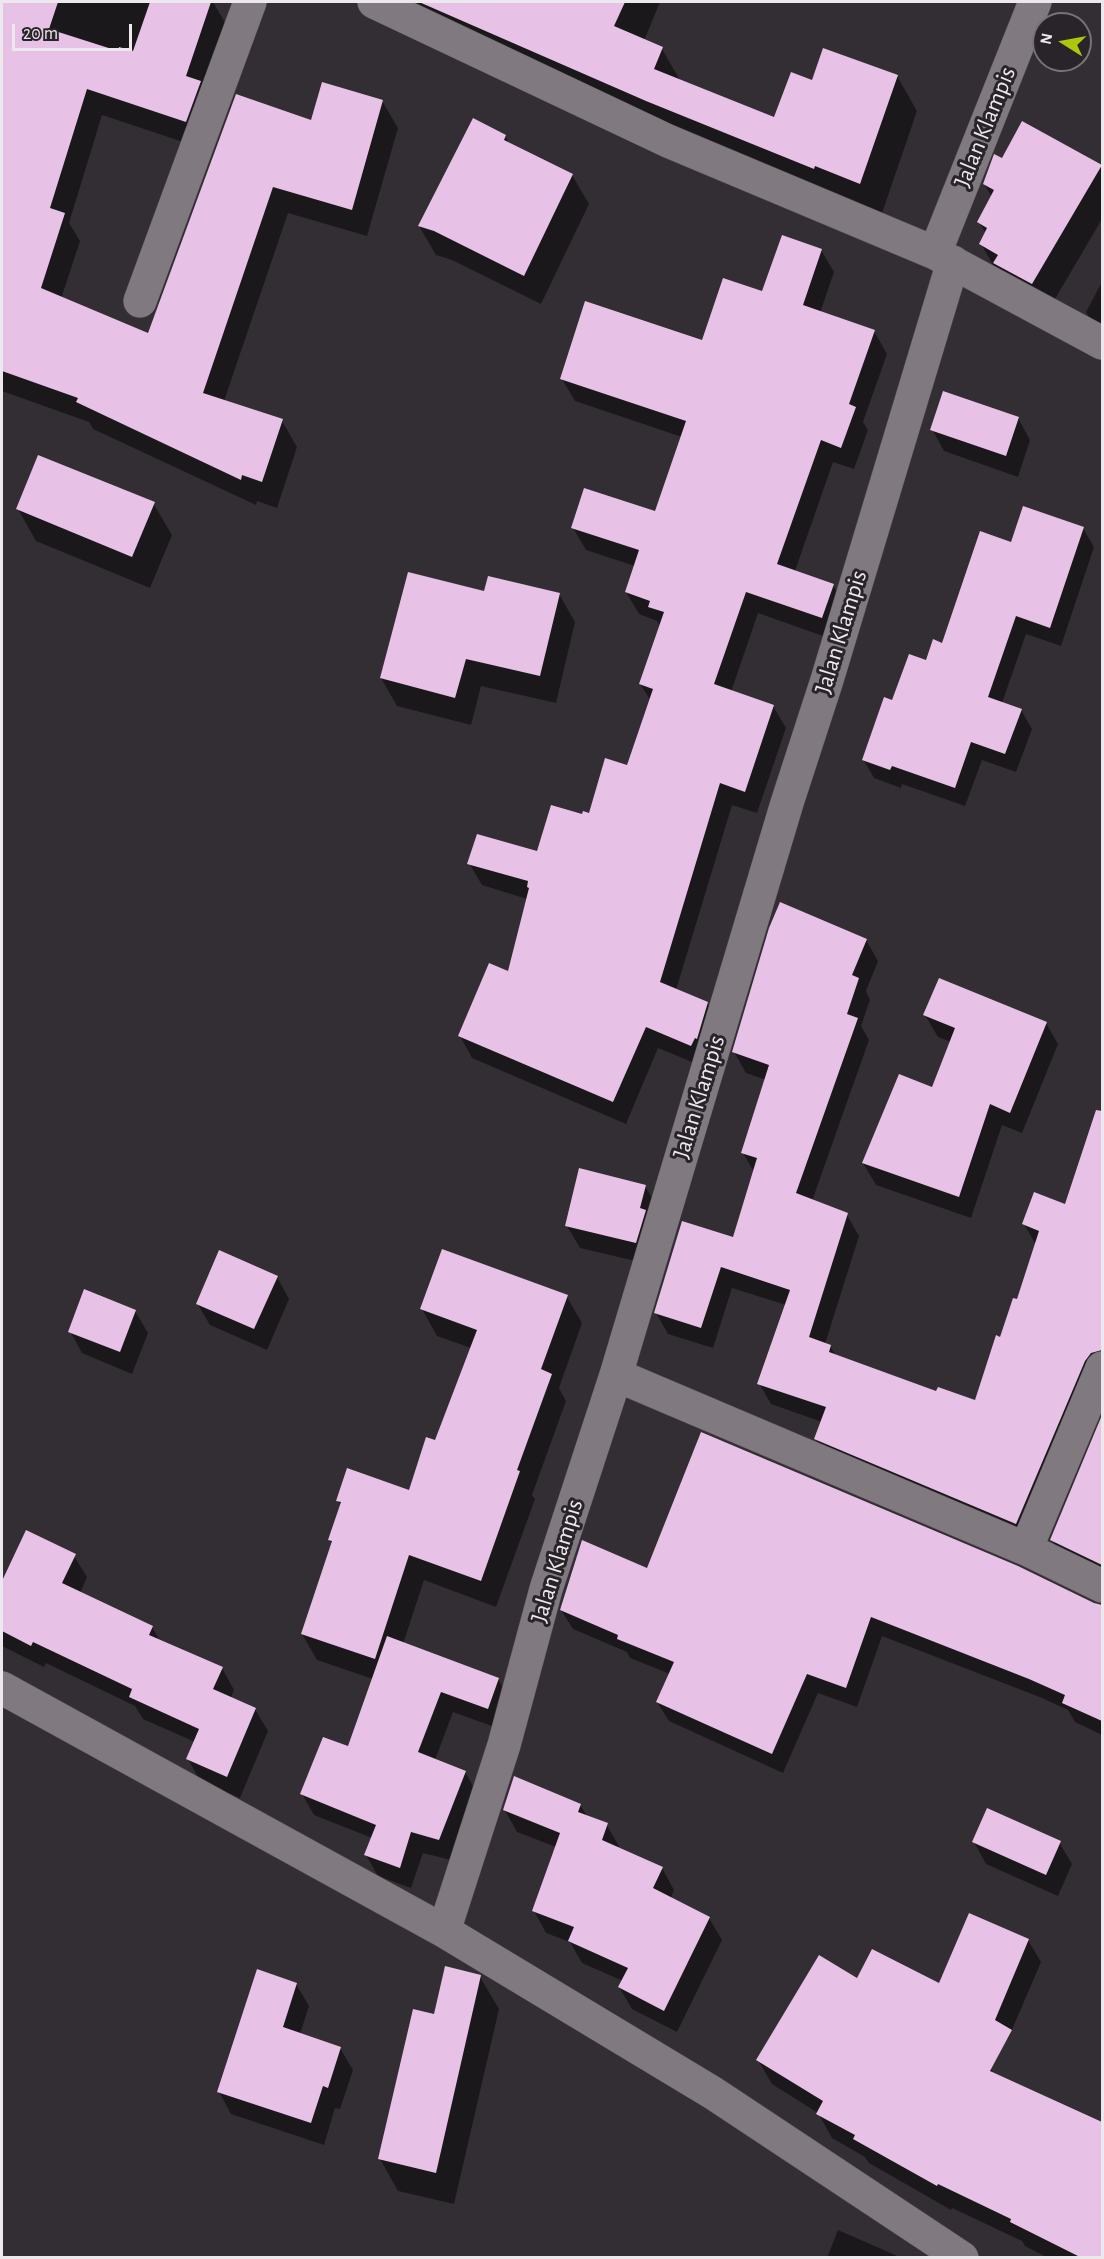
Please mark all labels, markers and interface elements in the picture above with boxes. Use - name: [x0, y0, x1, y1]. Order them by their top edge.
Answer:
- scale bar: [15, 12, 135, 50]
- north arrow: [1032, 12, 1092, 72]
- text: 20 m: [23, 25, 58, 43]
- text: N: [1037, 32, 1055, 46]
- street label: Jalan Klampis: [948, 63, 1022, 191]
- street label: Jalan Klampis: [809, 567, 873, 697]
- street label: Jalan Klampis: [667, 1032, 731, 1162]
- street label: Jalan Klampis: [525, 1496, 589, 1626]

